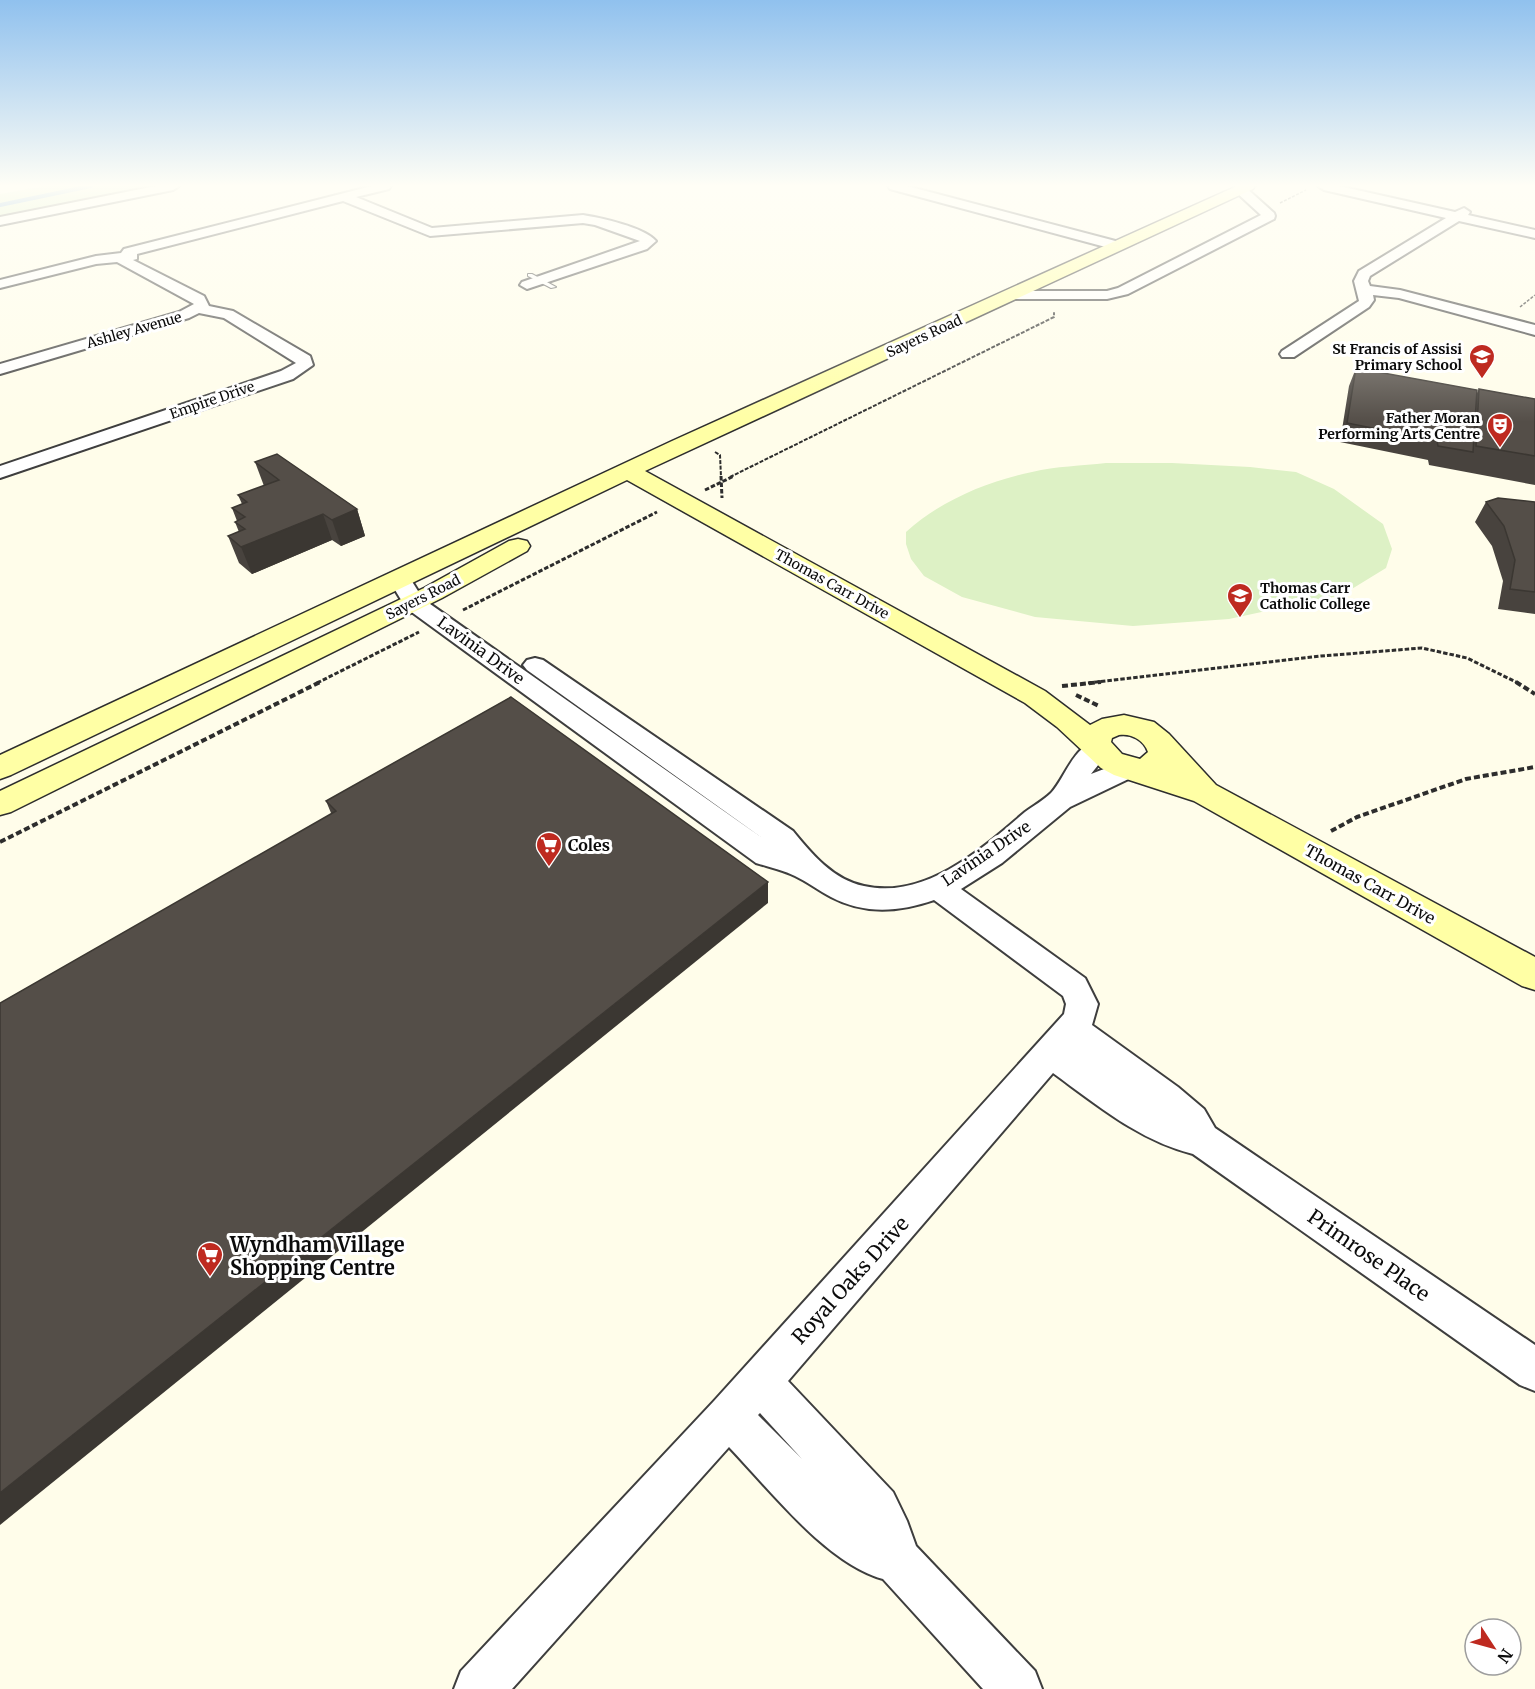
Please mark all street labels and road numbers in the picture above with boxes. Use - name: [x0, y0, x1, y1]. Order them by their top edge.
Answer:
- street label: Ashley Avenue: [83, 308, 184, 352]
- street label: Sayers Road: [883, 310, 965, 361]
- street label: Empire Drive: [167, 377, 257, 423]
- street label: Thomas Carr Drive: [772, 545, 892, 623]
- street label: Sayers Road: [383, 570, 464, 624]
- street label: Lavinia Drive: [434, 612, 528, 688]
- street label: Lavinia Drive: [938, 816, 1034, 890]
- street label: Thomas Carr Drive: [1301, 840, 1439, 928]
- street label: Primrose Place: [1303, 1204, 1435, 1306]
- street label: Royal Oaks Drive: [786, 1211, 914, 1349]

